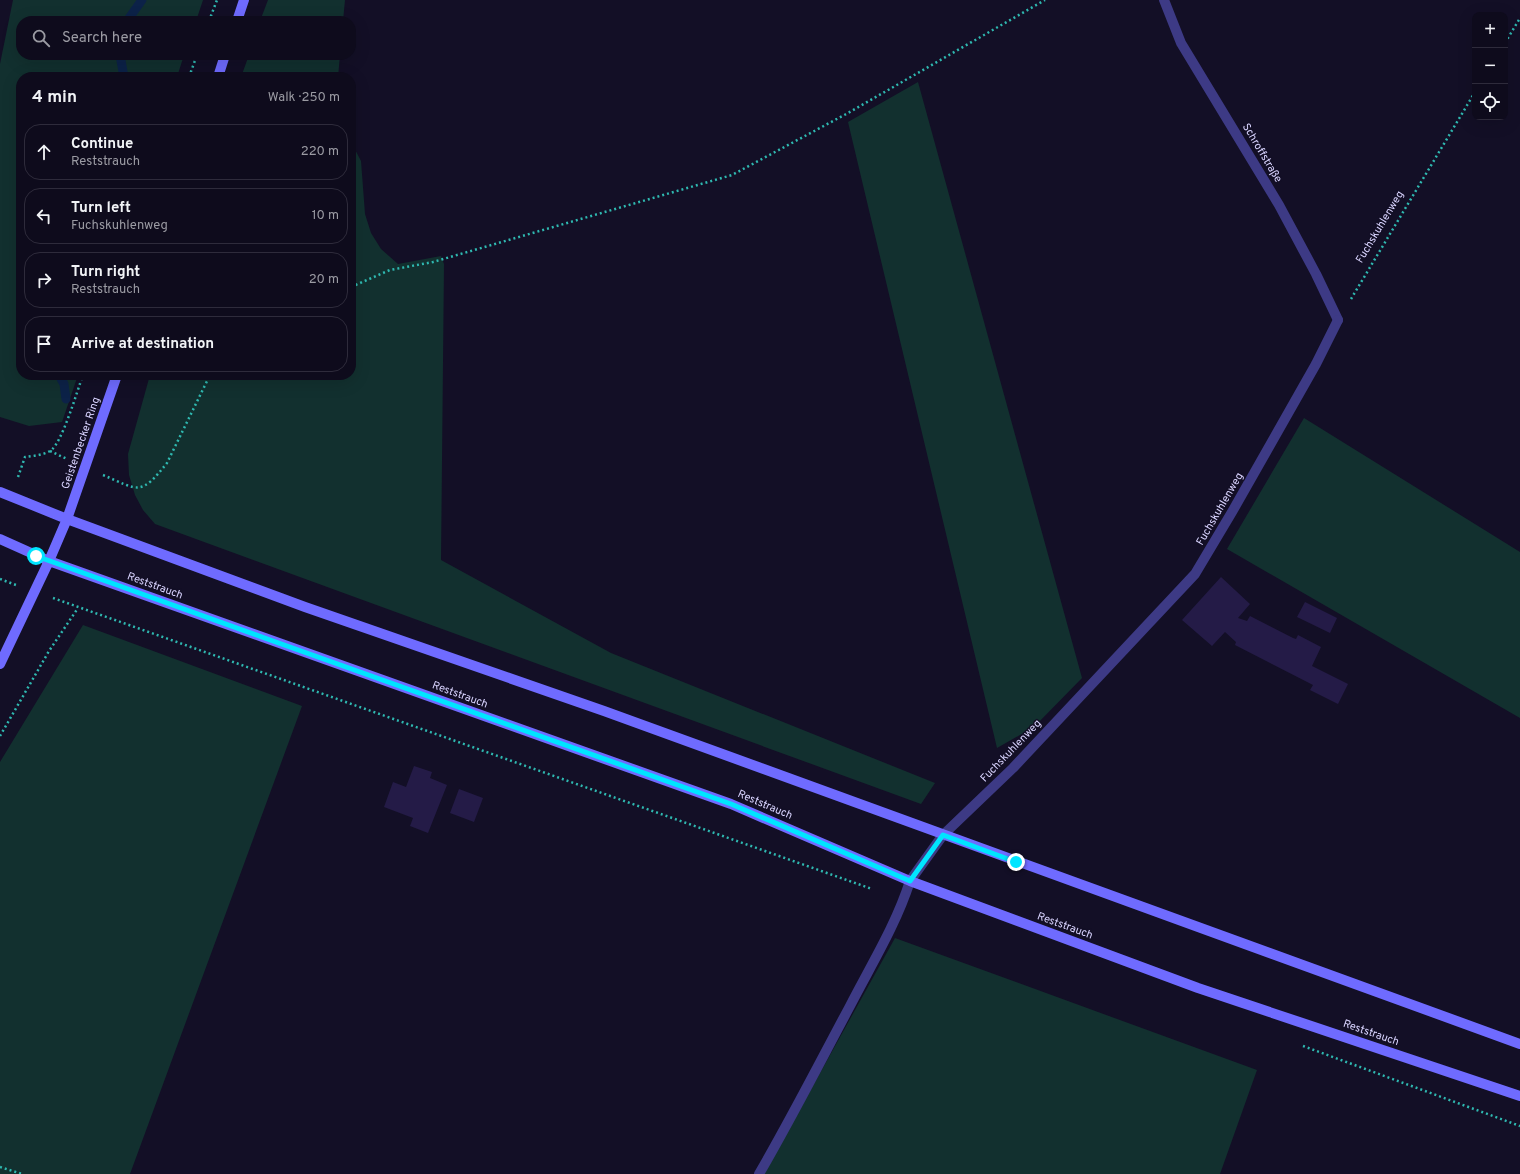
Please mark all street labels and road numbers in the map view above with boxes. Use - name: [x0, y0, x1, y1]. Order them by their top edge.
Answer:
- street label: Schroffstraße: [1239, 121, 1285, 185]
- street label: Fuchskuhlenweg: [1353, 188, 1407, 266]
- street label: Geistenbecker Ring: [59, 395, 103, 491]
- street label: Fuchskuhlenweg: [1193, 470, 1247, 548]
- street label: Reststrauch: [125, 569, 185, 603]
- street label: Reststrauch: [430, 678, 490, 712]
- street label: Fuchskuhlenweg: [978, 717, 1044, 785]
- street label: Reststrauch: [735, 787, 795, 823]
- street label: Reststrauch: [1035, 909, 1095, 943]
- street label: Reststrauch: [1341, 1017, 1401, 1049]

